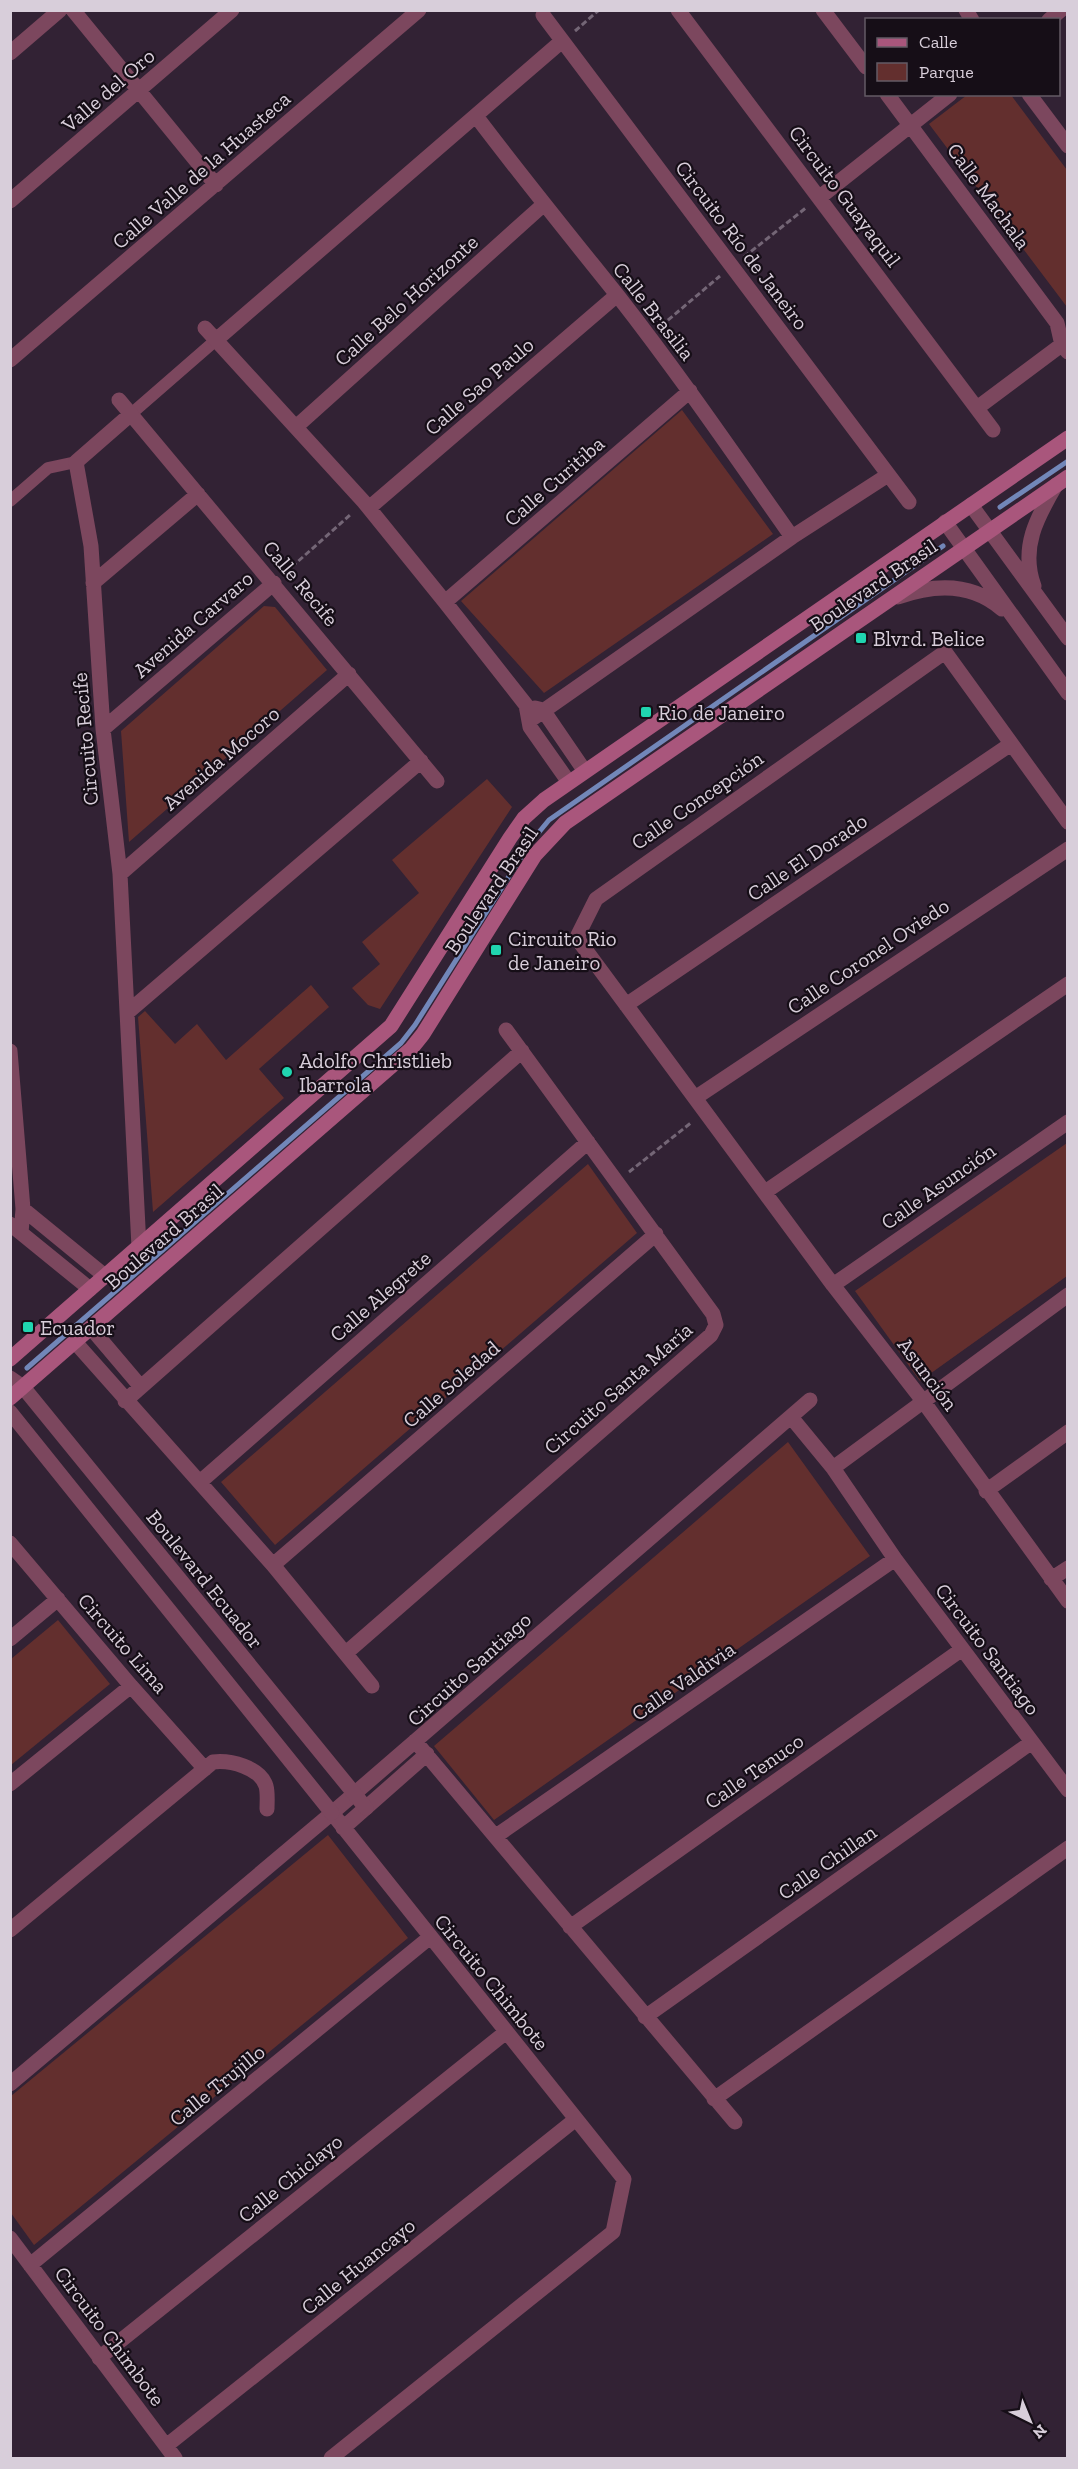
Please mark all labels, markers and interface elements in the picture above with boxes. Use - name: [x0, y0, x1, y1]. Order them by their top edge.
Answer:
- legend: [865, 18, 1060, 96]
- text: Calle: [919, 31, 957, 53]
- street label: Valle del Oro: [56, 43, 160, 138]
- text: Parque: [919, 61, 974, 83]
- street label: Calle Valle de la Huasteca: [107, 86, 295, 254]
- street label: Circuito Guayaquil: [784, 120, 906, 272]
- street label: Calle Machala: [942, 138, 1036, 254]
- street label: Circuito Río de Janeiro: [670, 155, 814, 335]
- street label: Calle Belo Horizonte: [329, 229, 483, 371]
- street label: Calle Brasilia: [608, 257, 700, 365]
- street label: Calle Sao Paulo: [419, 332, 539, 440]
- street label: Calle Curitiba: [499, 431, 609, 531]
- street label: Boulevard Brasil: [804, 533, 942, 637]
- street label: Calle Recife: [258, 535, 344, 631]
- street label: Avenida Carvaro: [128, 565, 258, 683]
- place label: Blvrd. Belice: [873, 626, 985, 651]
- marker: Blvrd. Belice: [854, 631, 868, 645]
- street label: Circuito Recife: [67, 671, 103, 807]
- place label: Rio de Janeiro: [658, 700, 785, 725]
- street label: Avenida Mocoro: [158, 701, 284, 815]
- marker: Rio de Janeiro: [639, 705, 653, 719]
- street label: Calle Concepción: [626, 745, 768, 855]
- street label: Calle El Dorado: [742, 808, 872, 906]
- street label: Boulevard Brasil: [439, 821, 543, 959]
- street label: Calle Coronel Oviedo: [782, 893, 954, 1019]
- place label: Circuito Rio de Janeiro: [508, 926, 617, 975]
- marker: Circuito Rio de Janeiro: [489, 943, 503, 957]
- place label: Adolfo Christlieb Ibarrola: [299, 1048, 452, 1097]
- marker: Adolfo Christlieb Ibarrola: [280, 1065, 294, 1079]
- street label: Calle Asunción: [876, 1137, 1000, 1235]
- street label: Boulevard Brasil: [100, 1178, 229, 1294]
- street label: Calle Alegrete: [324, 1245, 436, 1347]
- place label: Ecuador: [40, 1315, 115, 1340]
- street label: Circuito Santa María: [539, 1317, 697, 1459]
- marker: Ecuador: [21, 1320, 35, 1334]
- street label: Asunción: [892, 1333, 964, 1415]
- street label: Calle Soledad: [397, 1335, 505, 1433]
- street label: Boulevard Ecuador: [141, 1505, 269, 1653]
- street label: Circuito Santiago: [930, 1578, 1046, 1720]
- street label: Circuito Lima: [73, 1588, 173, 1698]
- street label: Circuito Santiago: [402, 1607, 536, 1731]
- street label: Calle Valdivia: [626, 1636, 740, 1726]
- street label: Calle Tenuco: [700, 1728, 808, 1814]
- street label: Calle Chillan: [773, 1819, 881, 1905]
- street label: Circuito Chimbote: [429, 1909, 555, 2055]
- street label: Calle Trujillo: [164, 2039, 270, 2132]
- street label: Calle Chiclayo: [233, 2128, 347, 2228]
- street label: Calle Huancayo: [296, 2212, 420, 2320]
- street label: Circuito Chimbote: [49, 2261, 171, 2411]
- north arrow: [1000, 2391, 1060, 2451]
- text: N: [1029, 2421, 1051, 2443]

